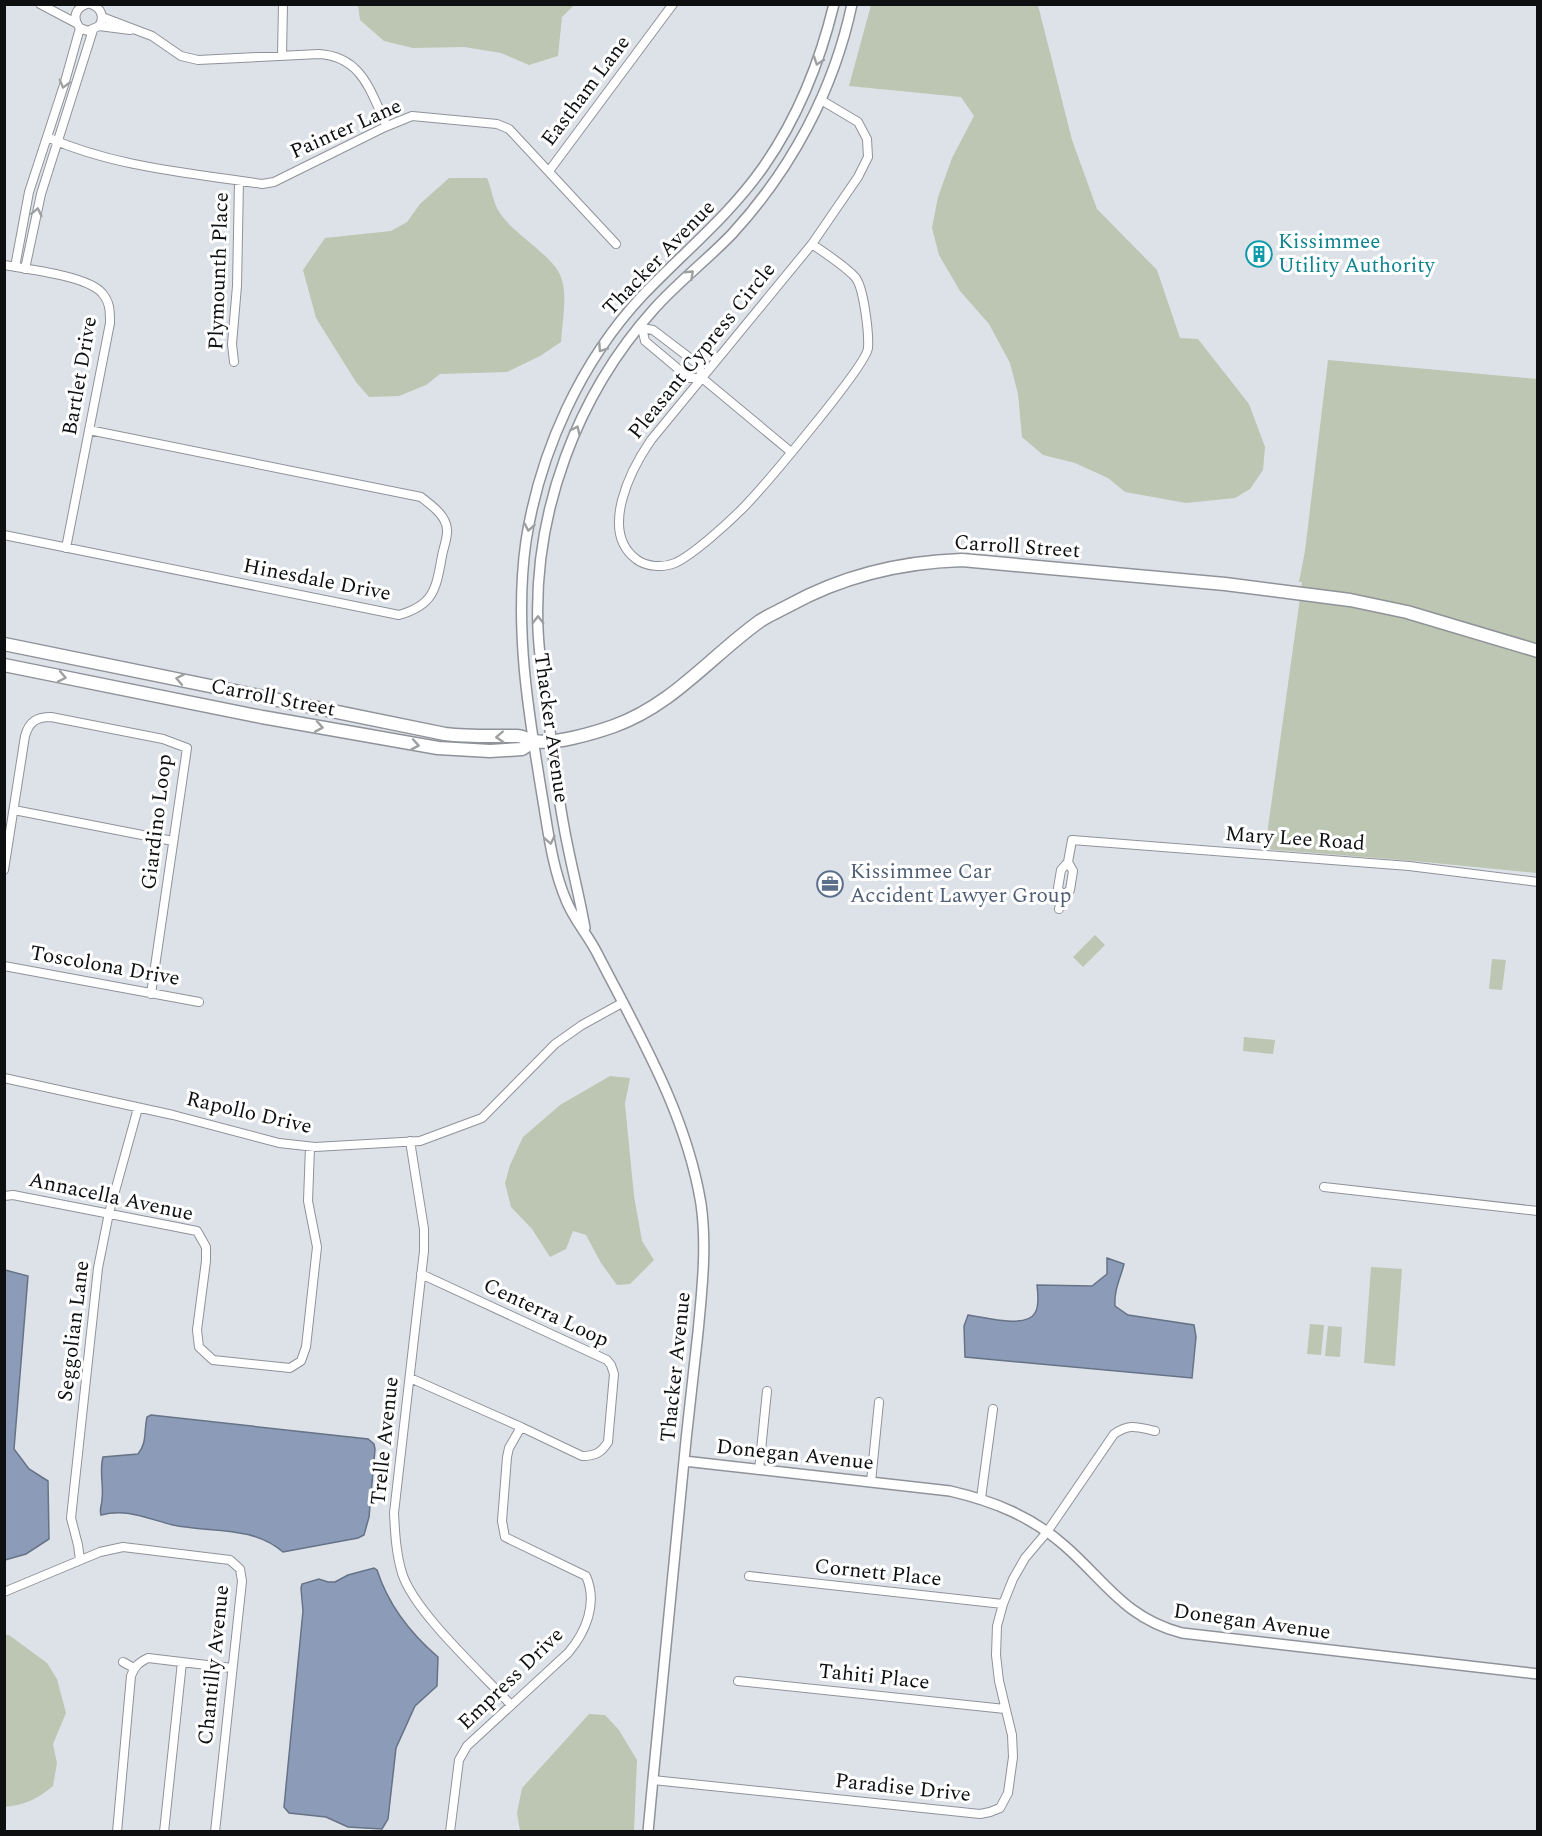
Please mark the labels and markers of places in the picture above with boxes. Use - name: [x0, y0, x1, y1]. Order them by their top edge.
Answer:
- place label: Kissimmee Utility Authority: [1278, 226, 1436, 282]
- building icon: Kissimmee Utility Authority: [1244, 239, 1274, 269]
- place label: Kissimmee Car Accident Lawyer Group: [850, 856, 1072, 912]
- office icon: Kissimmee Car Accident Lawyer Group: [815, 869, 845, 899]

